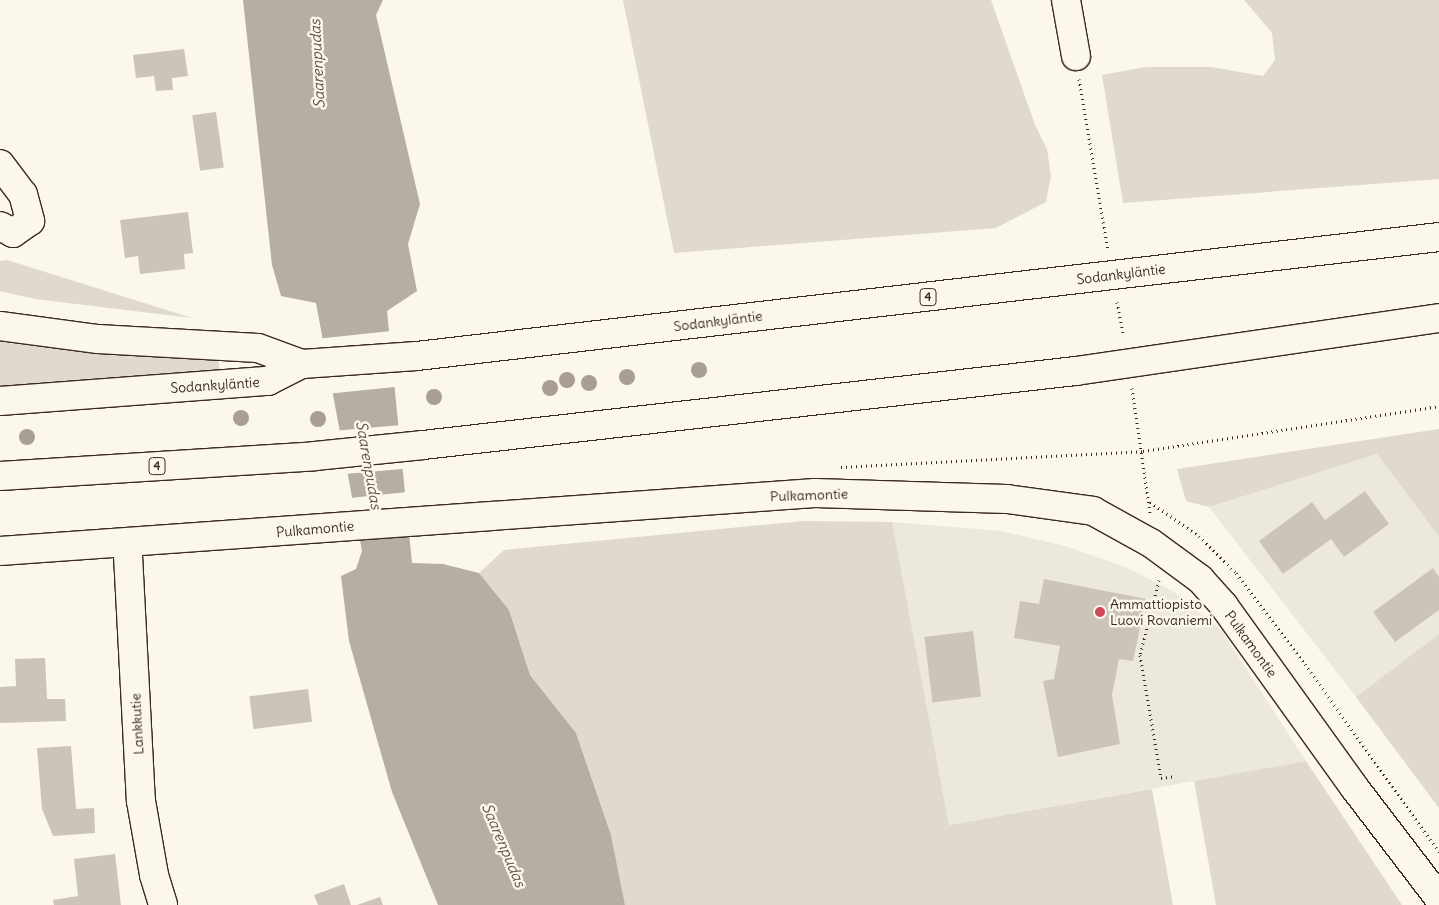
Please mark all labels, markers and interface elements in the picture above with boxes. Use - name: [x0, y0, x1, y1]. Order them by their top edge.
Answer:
- water label: Saarenpudas: [306, 19, 328, 109]
- street label: Sodankyläntie: [1076, 260, 1166, 288]
- road number: 4: [919, 288, 937, 306]
- street label: Sodankyläntie: [673, 307, 763, 335]
- street label: Sodankyläntie: [170, 373, 260, 397]
- water label: Saarenpudas: [352, 419, 386, 511]
- road number: 4: [148, 456, 166, 476]
- street label: Pulkamontie: [770, 485, 848, 505]
- street label: Pulkamontie: [275, 517, 355, 541]
- place label: Ammattiopisto Luovi Rovaniemi: [1110, 596, 1212, 628]
- marker: Ammattiopisto Luovi Rovaniemi: [1094, 606, 1106, 618]
- street label: Pulkamontie: [1221, 607, 1281, 681]
- street label: Lankkutie: [127, 693, 147, 755]
- water label: Saarenpudas: [478, 800, 530, 890]

